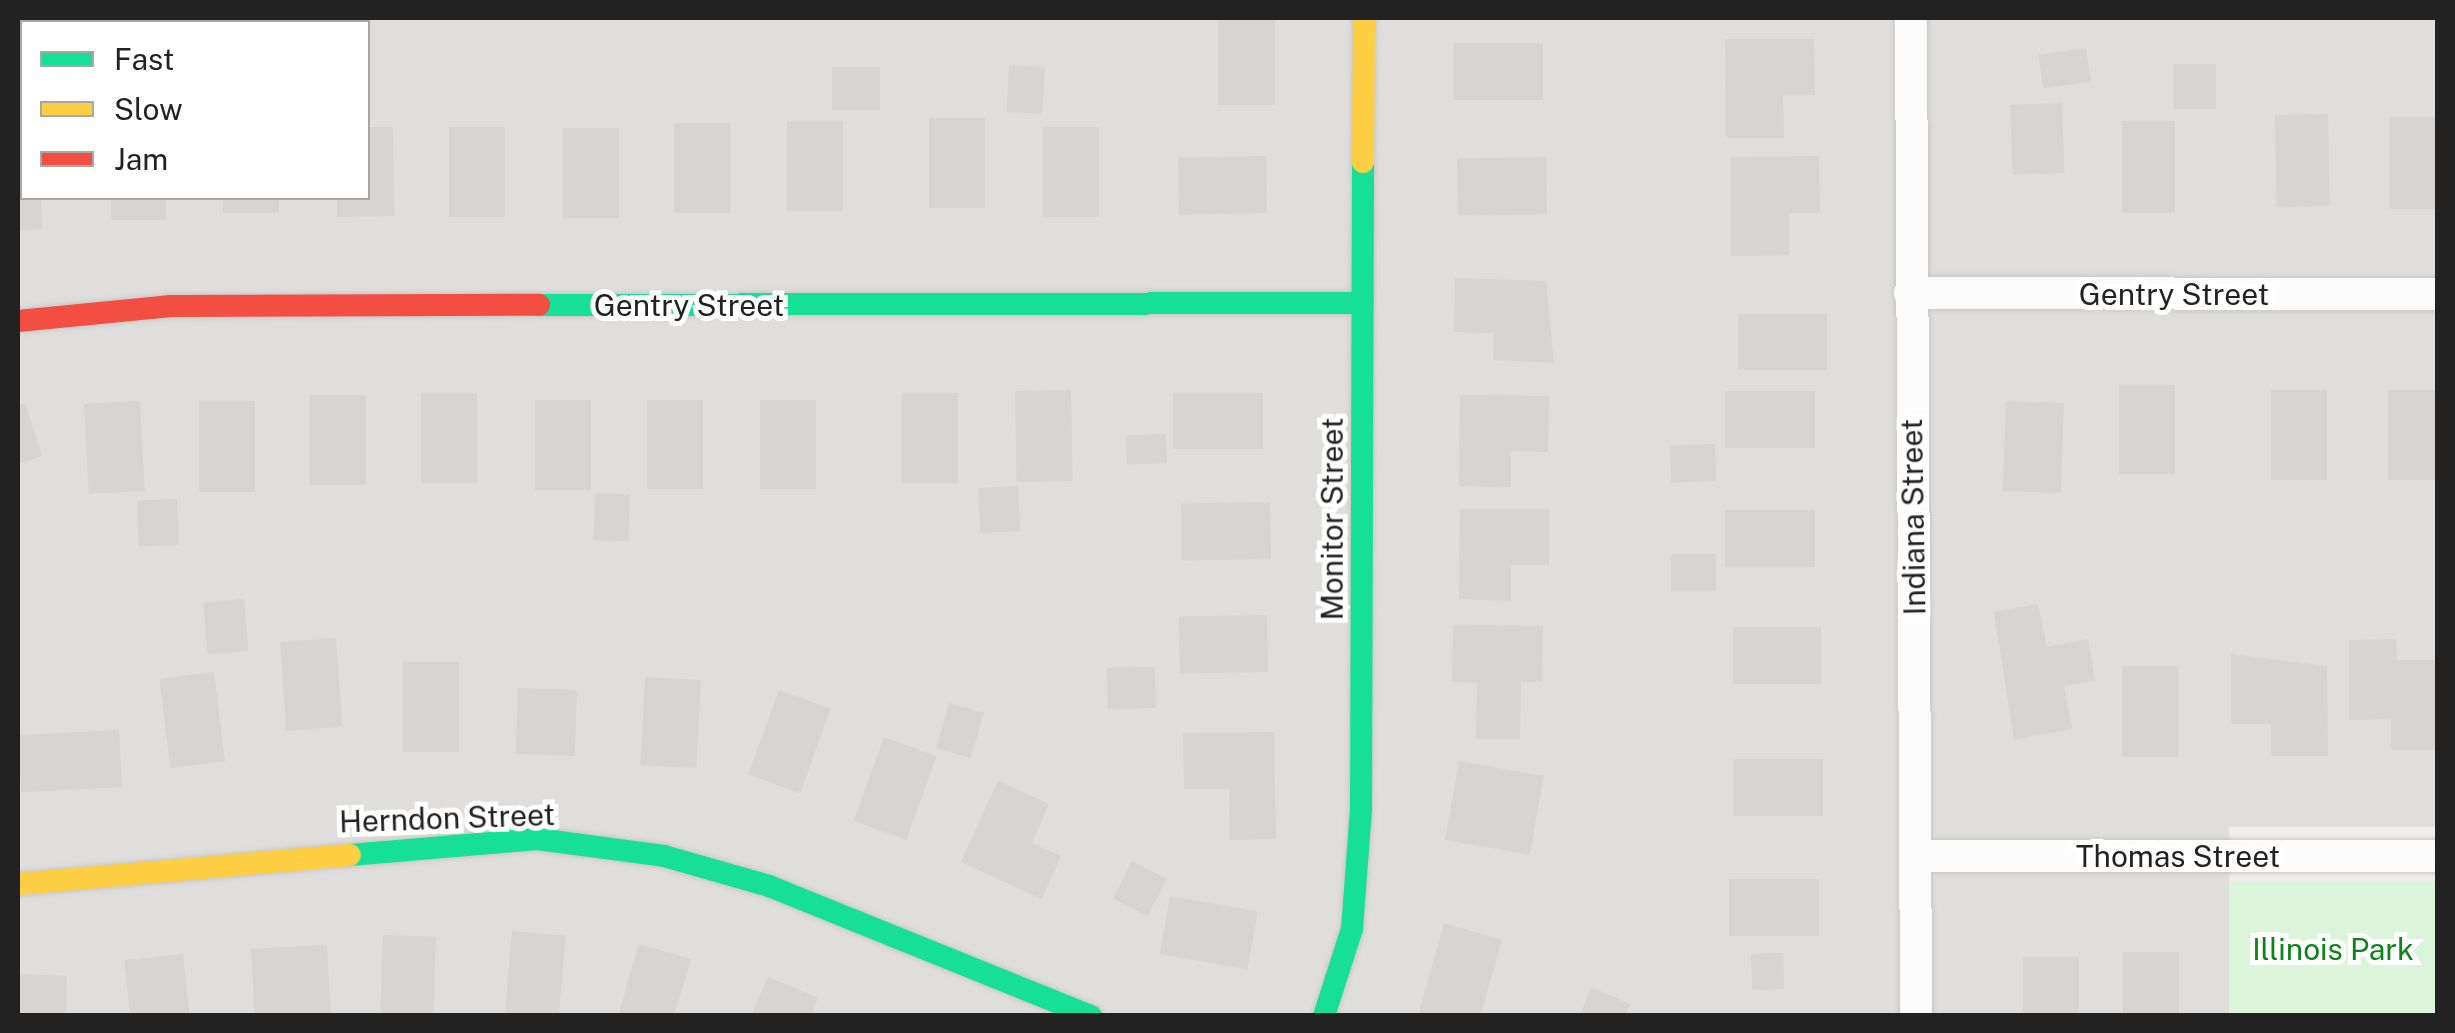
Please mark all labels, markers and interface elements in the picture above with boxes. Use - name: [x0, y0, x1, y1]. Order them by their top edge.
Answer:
- legend: [20, 20, 370, 200]
- text: Fast: [114, 41, 174, 77]
- text: Slow: [114, 91, 183, 127]
- text: Jam: [114, 141, 168, 177]
- street label: Gentry Street: [2079, 276, 2269, 312]
- street label: Gentry Street: [594, 287, 784, 323]
- street label: Monitor Street: [1314, 418, 1350, 620]
- street label: Indiana Street: [1893, 418, 1933, 616]
- street label: Herndon Street: [338, 796, 556, 840]
- street label: Thomas Street: [2076, 838, 2280, 874]
- park label: Illinois Park: [2252, 931, 2414, 967]

